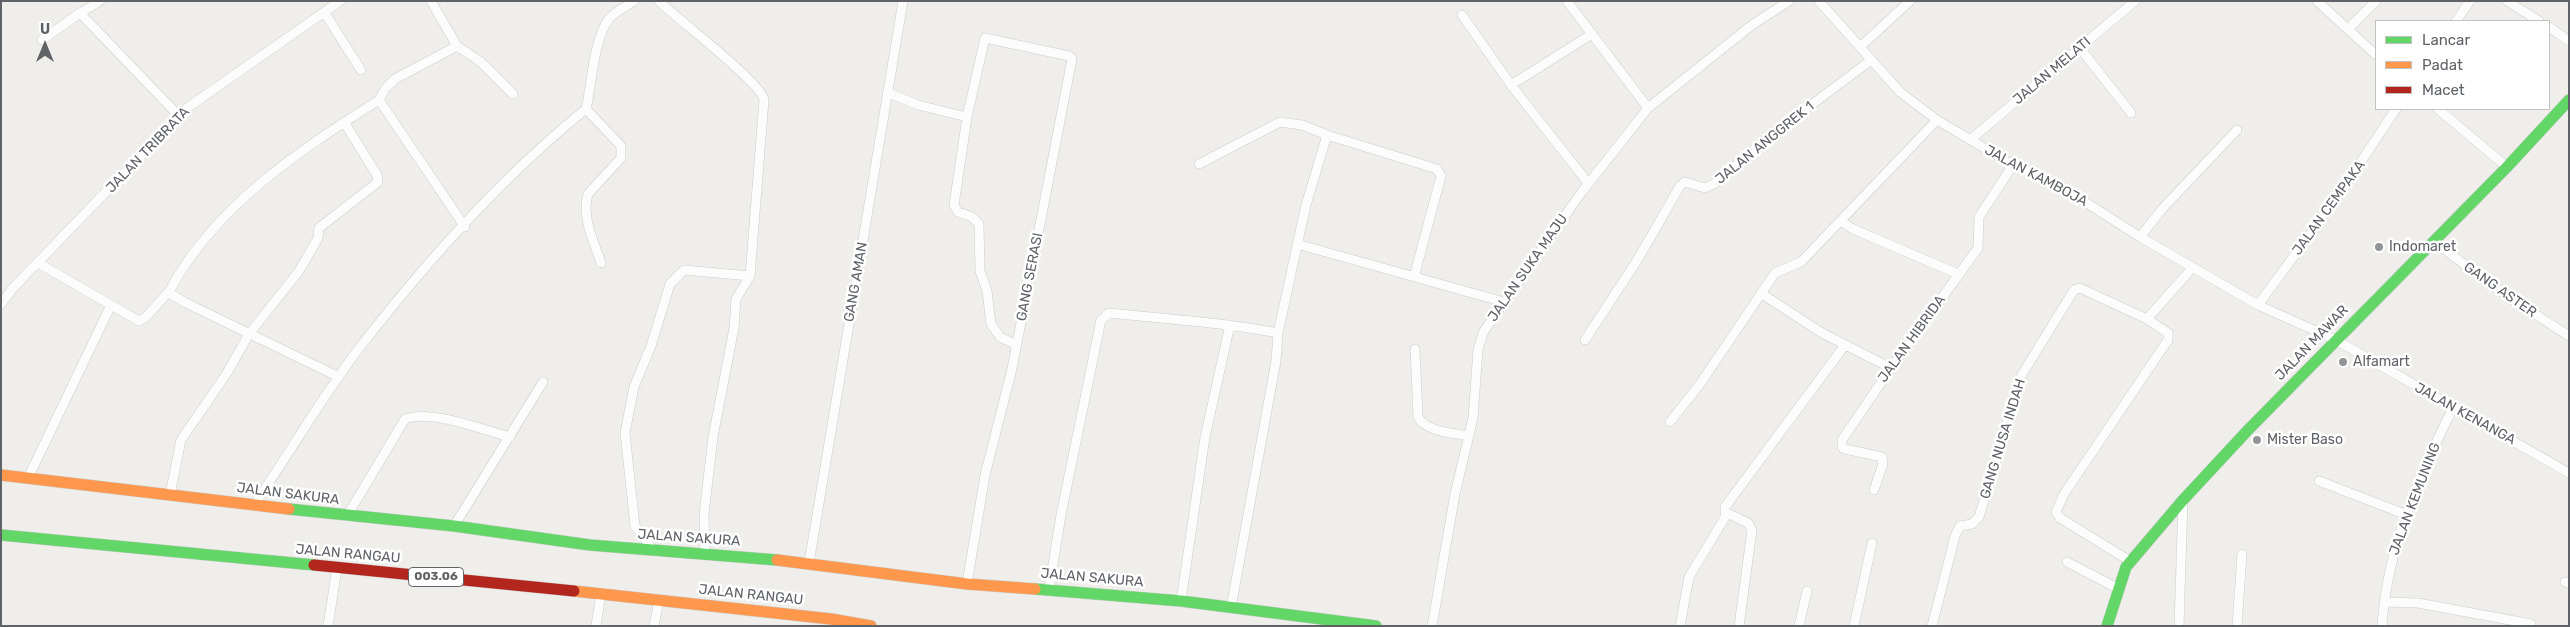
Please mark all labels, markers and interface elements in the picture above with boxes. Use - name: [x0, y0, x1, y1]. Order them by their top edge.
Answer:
- north arrow: [20, 20, 70, 70]
- legend: [2375, 20, 2550, 110]
- text: U: [40, 21, 50, 38]
- text: Lancar: [2422, 31, 2470, 49]
- street label: JALAN MELATI: [2010, 34, 2094, 108]
- text: Padat: [2422, 56, 2463, 74]
- text: Macet: [2422, 81, 2465, 99]
- street label: JALAN ANGGREK 1: [1712, 98, 1818, 188]
- street label: JALAN TRIBRATA: [103, 104, 193, 196]
- street label: JALAN KAMBOJA: [1982, 142, 2090, 210]
- street label: JALAN CEMPAKA: [2289, 157, 2369, 259]
- street label: JALAN SUKA MAJU: [1485, 211, 1571, 325]
- street label: GANG SERASI: [1013, 231, 1047, 323]
- place label: Indomaret: [2389, 239, 2456, 255]
- street label: GANG AMAN: [841, 241, 871, 323]
- marker: Indomaret: [2373, 241, 2385, 253]
- street label: GANG ASTER: [2460, 259, 2540, 321]
- street label: JALAN HIBRIDA: [1875, 292, 1949, 386]
- street label: JALAN MAWAR: [2272, 302, 2352, 384]
- place label: Alfamart: [2353, 354, 2410, 370]
- marker: Alfamart: [2337, 356, 2349, 368]
- street label: GANG NUSA INDAH: [1977, 377, 2029, 501]
- street label: JALAN KENANGA: [2412, 379, 2518, 449]
- place label: Mister Baso: [2267, 432, 2343, 448]
- marker: Mister Baso: [2251, 434, 2263, 446]
- street label: JALAN KEMUNING: [2386, 440, 2444, 558]
- street label: JALAN SAKURA: [236, 479, 340, 509]
- street label: JALAN SAKURA: [637, 526, 741, 550]
- street label: JALAN RANGAU: [295, 541, 401, 567]
- street label: JALAN SAKURA: [1040, 565, 1144, 591]
- road number: 003.06: [408, 568, 464, 586]
- street label: JALAN RANGAU: [698, 581, 804, 609]

